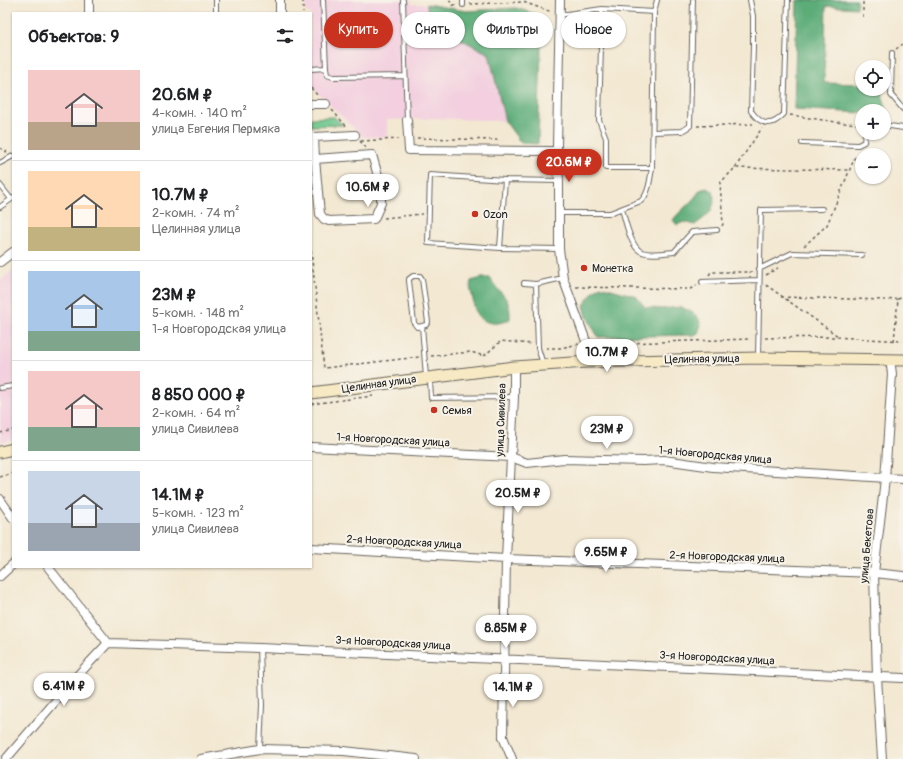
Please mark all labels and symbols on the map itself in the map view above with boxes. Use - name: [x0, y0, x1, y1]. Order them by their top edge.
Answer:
- pin: 20.6M ₽: [532, 149, 606, 183]
- pin: 10.6M ₽: [331, 174, 405, 208]
- place label: Ozon: [483, 208, 508, 221]
- marker: Ozon: [470, 209, 480, 219]
- place label: Монетка: [592, 262, 633, 275]
- marker: Монетка: [579, 263, 589, 273]
- pin: 10.7M ₽: [570, 339, 644, 373]
- street label: Целинная улица: [664, 352, 740, 366]
- street label: Целинная улица: [341, 372, 417, 396]
- street label: улица Сивилева: [493, 383, 509, 458]
- place label: Семья: [442, 404, 472, 417]
- marker: Семья: [429, 405, 439, 415]
- pin: 23M ₽: [579, 416, 635, 450]
- street label: 1-я Новгородская улица: [336, 431, 450, 449]
- street label: 1-я Новгородская улица: [658, 444, 772, 466]
- pin: 20.5M ₽: [481, 480, 555, 514]
- street label: улица Бекетова: [857, 508, 877, 585]
- street label: 2-я Новгородская улица: [346, 532, 462, 552]
- pin: 9.65M ₽: [569, 539, 643, 573]
- street label: 2-я Новгородская улица: [669, 548, 785, 566]
- pin: 8.85M ₽: [469, 615, 543, 649]
- street label: 3-я Новгородская улица: [335, 633, 451, 653]
- street label: 3-я Новгородская улица: [659, 648, 775, 668]
- pin: 6.41M ₽: [27, 673, 101, 707]
- pin: 14.1M ₽: [476, 674, 550, 708]

